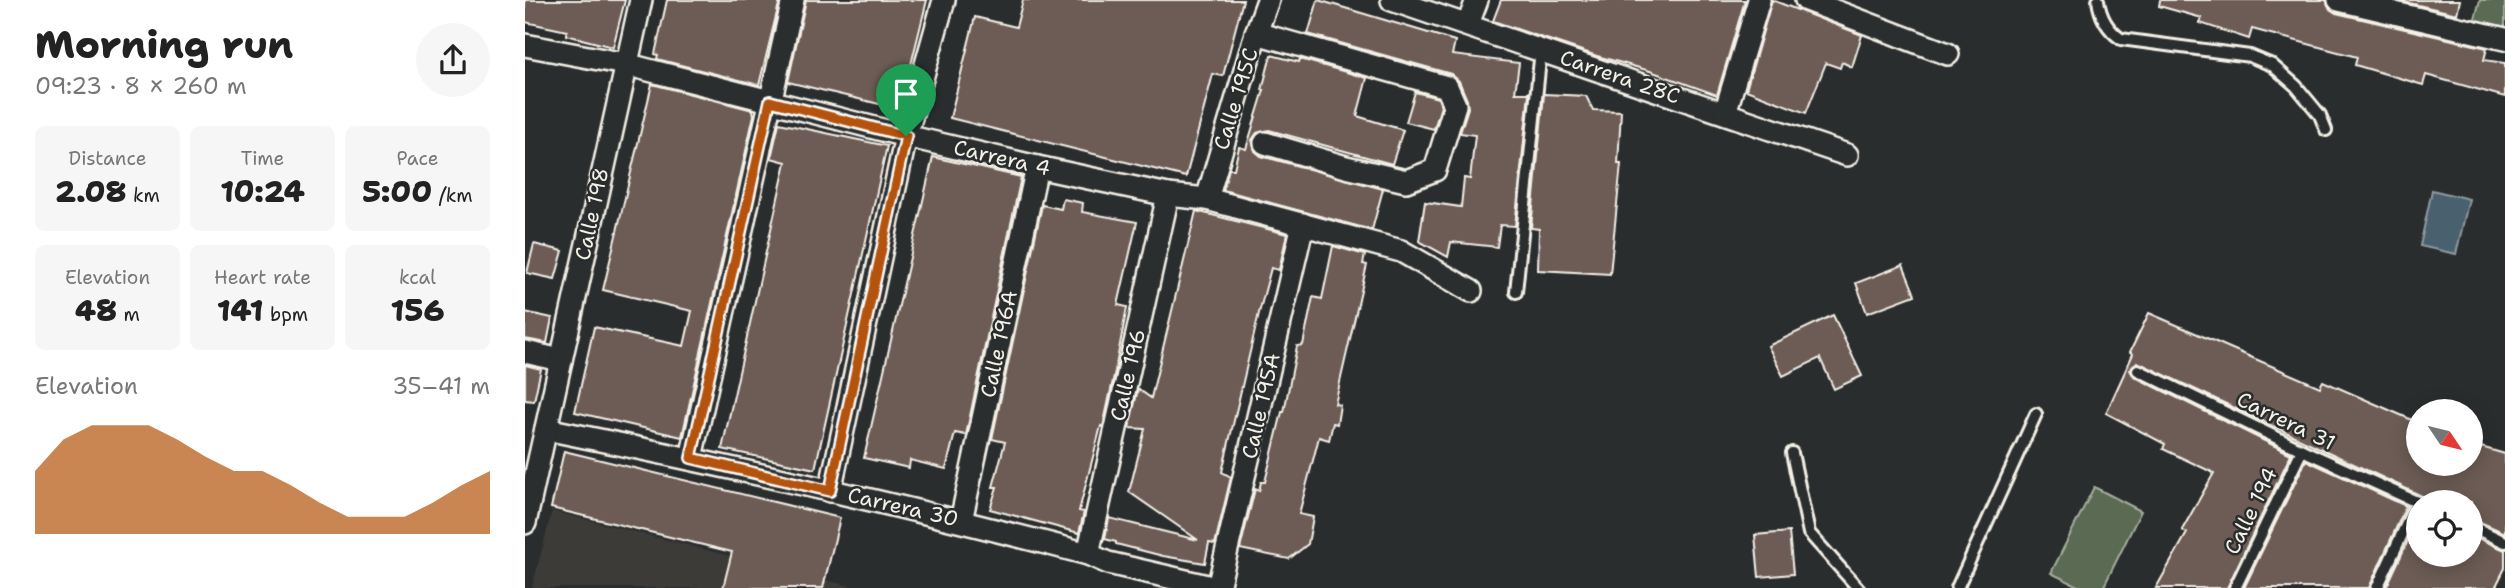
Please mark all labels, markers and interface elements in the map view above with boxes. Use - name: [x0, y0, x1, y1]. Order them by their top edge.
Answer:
- text: Morning run: [35, 19, 293, 70]
- button: share: [416, 23, 490, 97]
- street label: Carrera 28C: [1556, 43, 1684, 111]
- street label: Calle 195C: [1207, 45, 1265, 153]
- pin: [876, 64, 936, 136]
- text: 09:23 · 8 × 260 m: [35, 71, 247, 101]
- icon: arrive: [887, 75, 925, 113]
- street label: Carrera 4: [951, 133, 1053, 183]
- text: Distance: [69, 146, 146, 171]
- text: Time: [241, 146, 284, 171]
- text: Pace: [397, 146, 438, 171]
- street label: Calle 198: [569, 165, 615, 263]
- text: 2.08: [55, 171, 127, 212]
- text: 10:24: [220, 171, 305, 212]
- text: 5:00: [362, 171, 432, 212]
- text: km: [127, 183, 160, 208]
- text: /km: [432, 183, 473, 208]
- text: Elevation: [65, 265, 150, 290]
- text: Heart rate: [214, 265, 311, 290]
- text: kcal: [399, 265, 436, 290]
- street label: Calle 196A: [974, 288, 1024, 400]
- text: 48: [75, 290, 117, 331]
- text: 141: [217, 290, 263, 331]
- text: 156: [390, 290, 445, 331]
- text: m: [117, 302, 140, 327]
- text: bpm: [263, 302, 308, 327]
- street label: Calle 196: [1104, 326, 1152, 424]
- street label: Calle 195A: [1235, 350, 1287, 462]
- text: Elevation: [35, 371, 138, 401]
- text: 35–41 m: [392, 371, 490, 401]
- street label: Carrera 31: [2232, 385, 2340, 457]
- north arrow: [2406, 399, 2483, 476]
- map controls: [2406, 399, 2483, 567]
- street label: Calle 194: [2218, 463, 2284, 559]
- street label: Carrera 30: [845, 481, 961, 533]
- button: locate: [2406, 490, 2483, 567]

